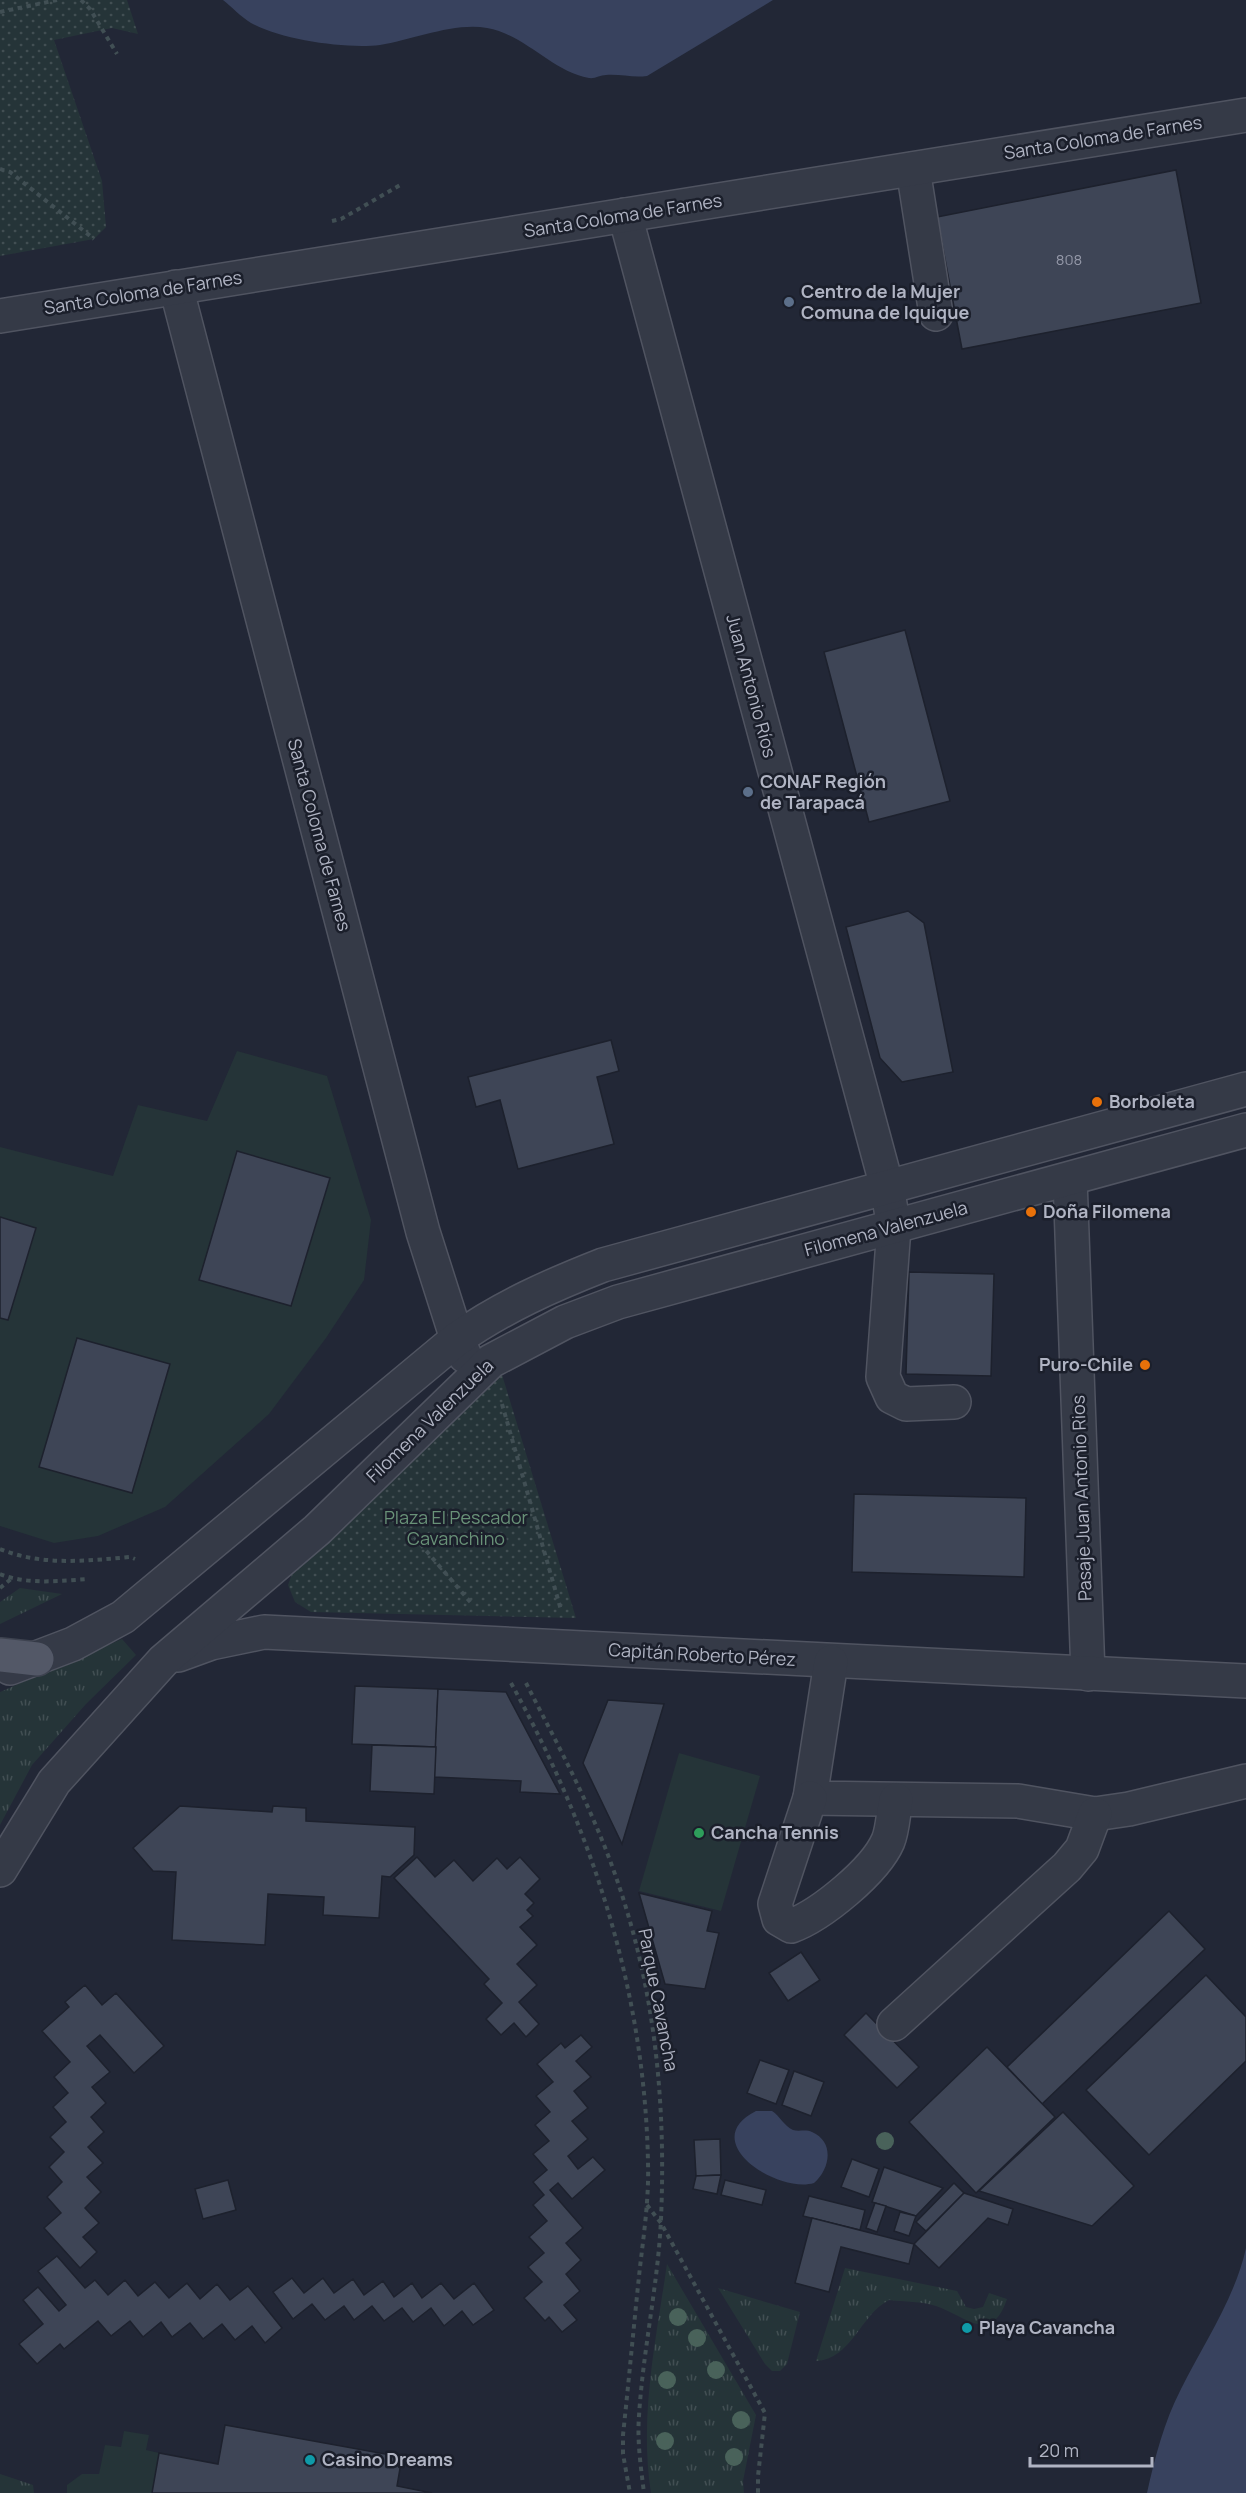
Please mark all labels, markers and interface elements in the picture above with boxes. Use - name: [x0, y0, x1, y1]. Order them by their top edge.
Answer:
- street label: Santa Coloma de Farnes: [1002, 109, 1204, 165]
- street label: Santa Coloma de Farnes: [522, 187, 724, 243]
- house number: 808: [1056, 249, 1082, 270]
- street label: Santa Coloma de Farnes: [42, 264, 244, 320]
- place label: Centro de la Mujer Comuna de Iquique: [801, 279, 969, 324]
- marker: Centro de la Mujer Comuna de Iquique: [782, 295, 796, 309]
- street label: Juan Antonio Ríos: [721, 611, 783, 760]
- street label: Santa Coloma de Fames: [283, 736, 357, 934]
- place label: CONAF Región de Tarapacá: [760, 769, 886, 814]
- marker: CONAF Región de Tarapacá: [741, 785, 755, 799]
- place label: Borboleta: [1109, 1089, 1195, 1113]
- marker: Borboleta: [1090, 1095, 1104, 1109]
- street label: Filomena Valenzuela: [801, 1195, 970, 1261]
- place label: Doña Filomena: [1043, 1199, 1171, 1223]
- marker: Doña Filomena: [1024, 1205, 1038, 1219]
- place label: Puro-Chile: [1039, 1352, 1133, 1376]
- street label: Filomena Valenzuela: [361, 1353, 498, 1487]
- marker: Puro-Chile: [1138, 1358, 1152, 1372]
- street label: Pasaje Juan Antonio Rios: [1065, 1395, 1097, 1601]
- park label: Plaza El Pescador Cavanchino: [384, 1505, 529, 1550]
- street label: Capitán Roberto Pérez: [608, 1637, 796, 1671]
- place label: Cancha Tennis: [711, 1820, 839, 1844]
- marker: Cancha Tennis: [692, 1826, 706, 1840]
- street label: Parque Cavancha: [633, 1926, 685, 2073]
- place label: Playa Cavancha: [979, 2315, 1115, 2339]
- marker: Playa Cavancha: [960, 2321, 974, 2335]
- scale bar: [1030, 2430, 1152, 2468]
- text: 20 m: [1039, 2438, 1079, 2462]
- place label: Casino Dreams: [322, 2447, 453, 2471]
- marker: Casino Dreams: [303, 2453, 317, 2467]

